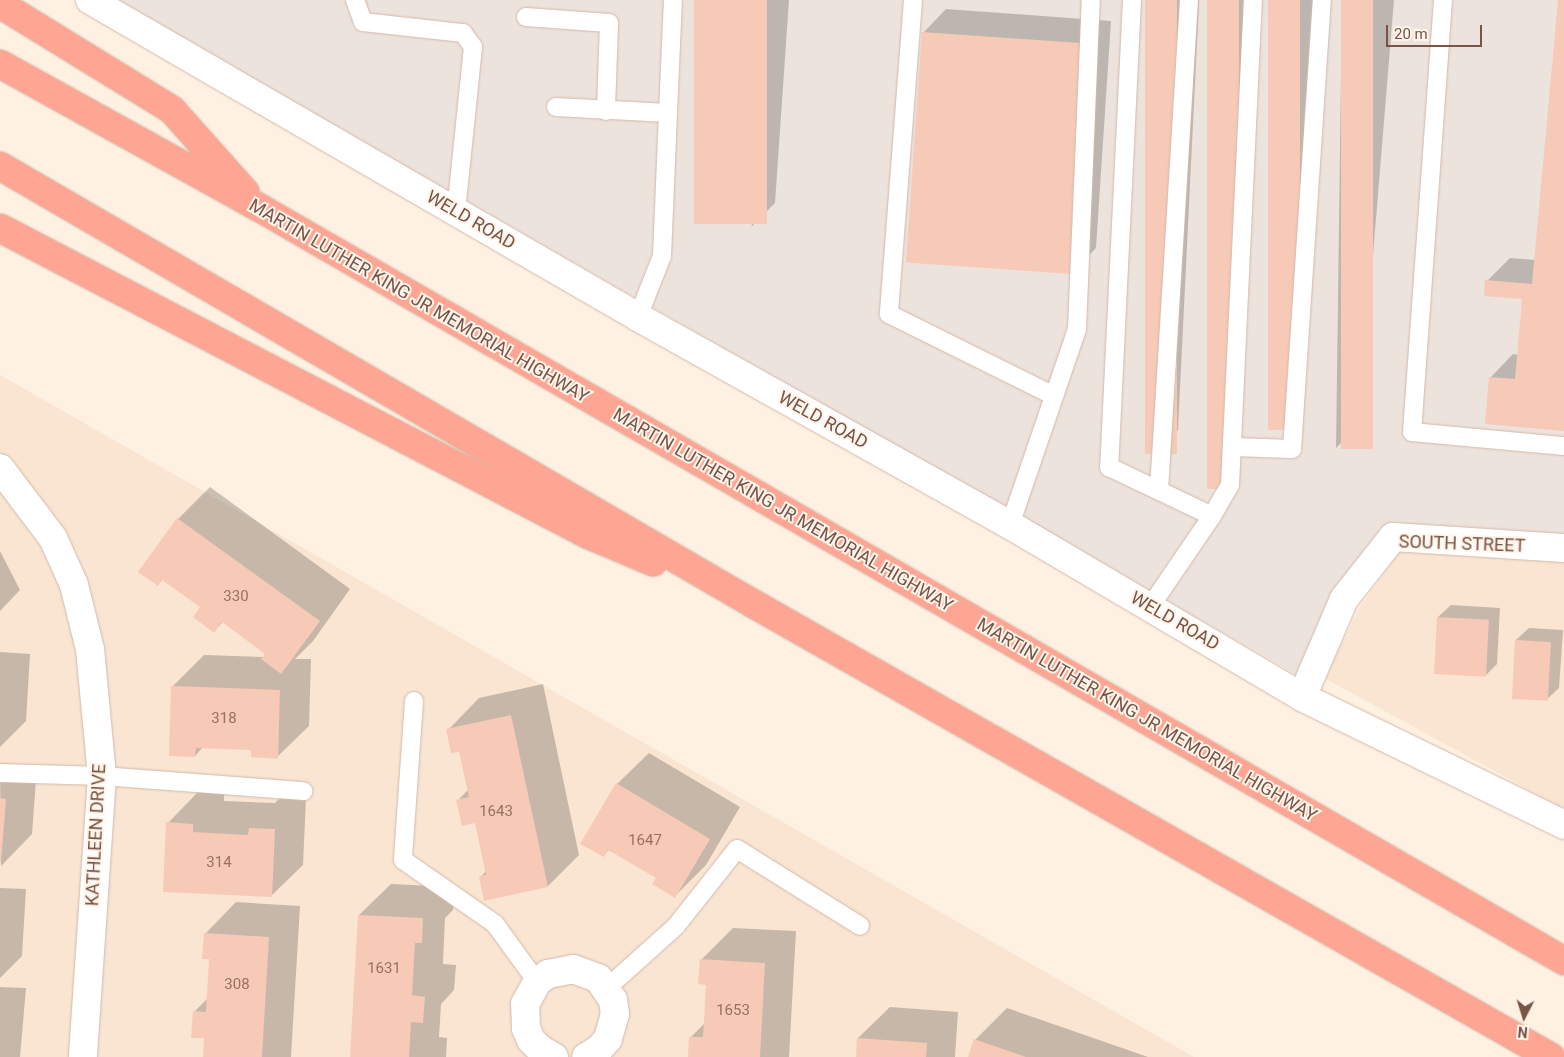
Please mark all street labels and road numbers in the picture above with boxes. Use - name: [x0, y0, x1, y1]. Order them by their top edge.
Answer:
- street label: WELD ROAD: [423, 186, 519, 254]
- street label: MARTIN LUTHER KING JR MEMORIAL HIGHWAY: [245, 194, 593, 408]
- street label: WELD ROAD: [774, 387, 872, 453]
- street label: MARTIN LUTHER KING JR MEMORIAL HIGHWAY: [609, 403, 957, 617]
- street label: SOUTH STREET: [1398, 531, 1526, 557]
- street label: WELD ROAD: [1127, 587, 1223, 655]
- street label: MARTIN LUTHER KING JR MEMORIAL HIGHWAY: [973, 613, 1321, 827]
- street label: KATHLEEN DRIVE: [81, 763, 111, 907]

